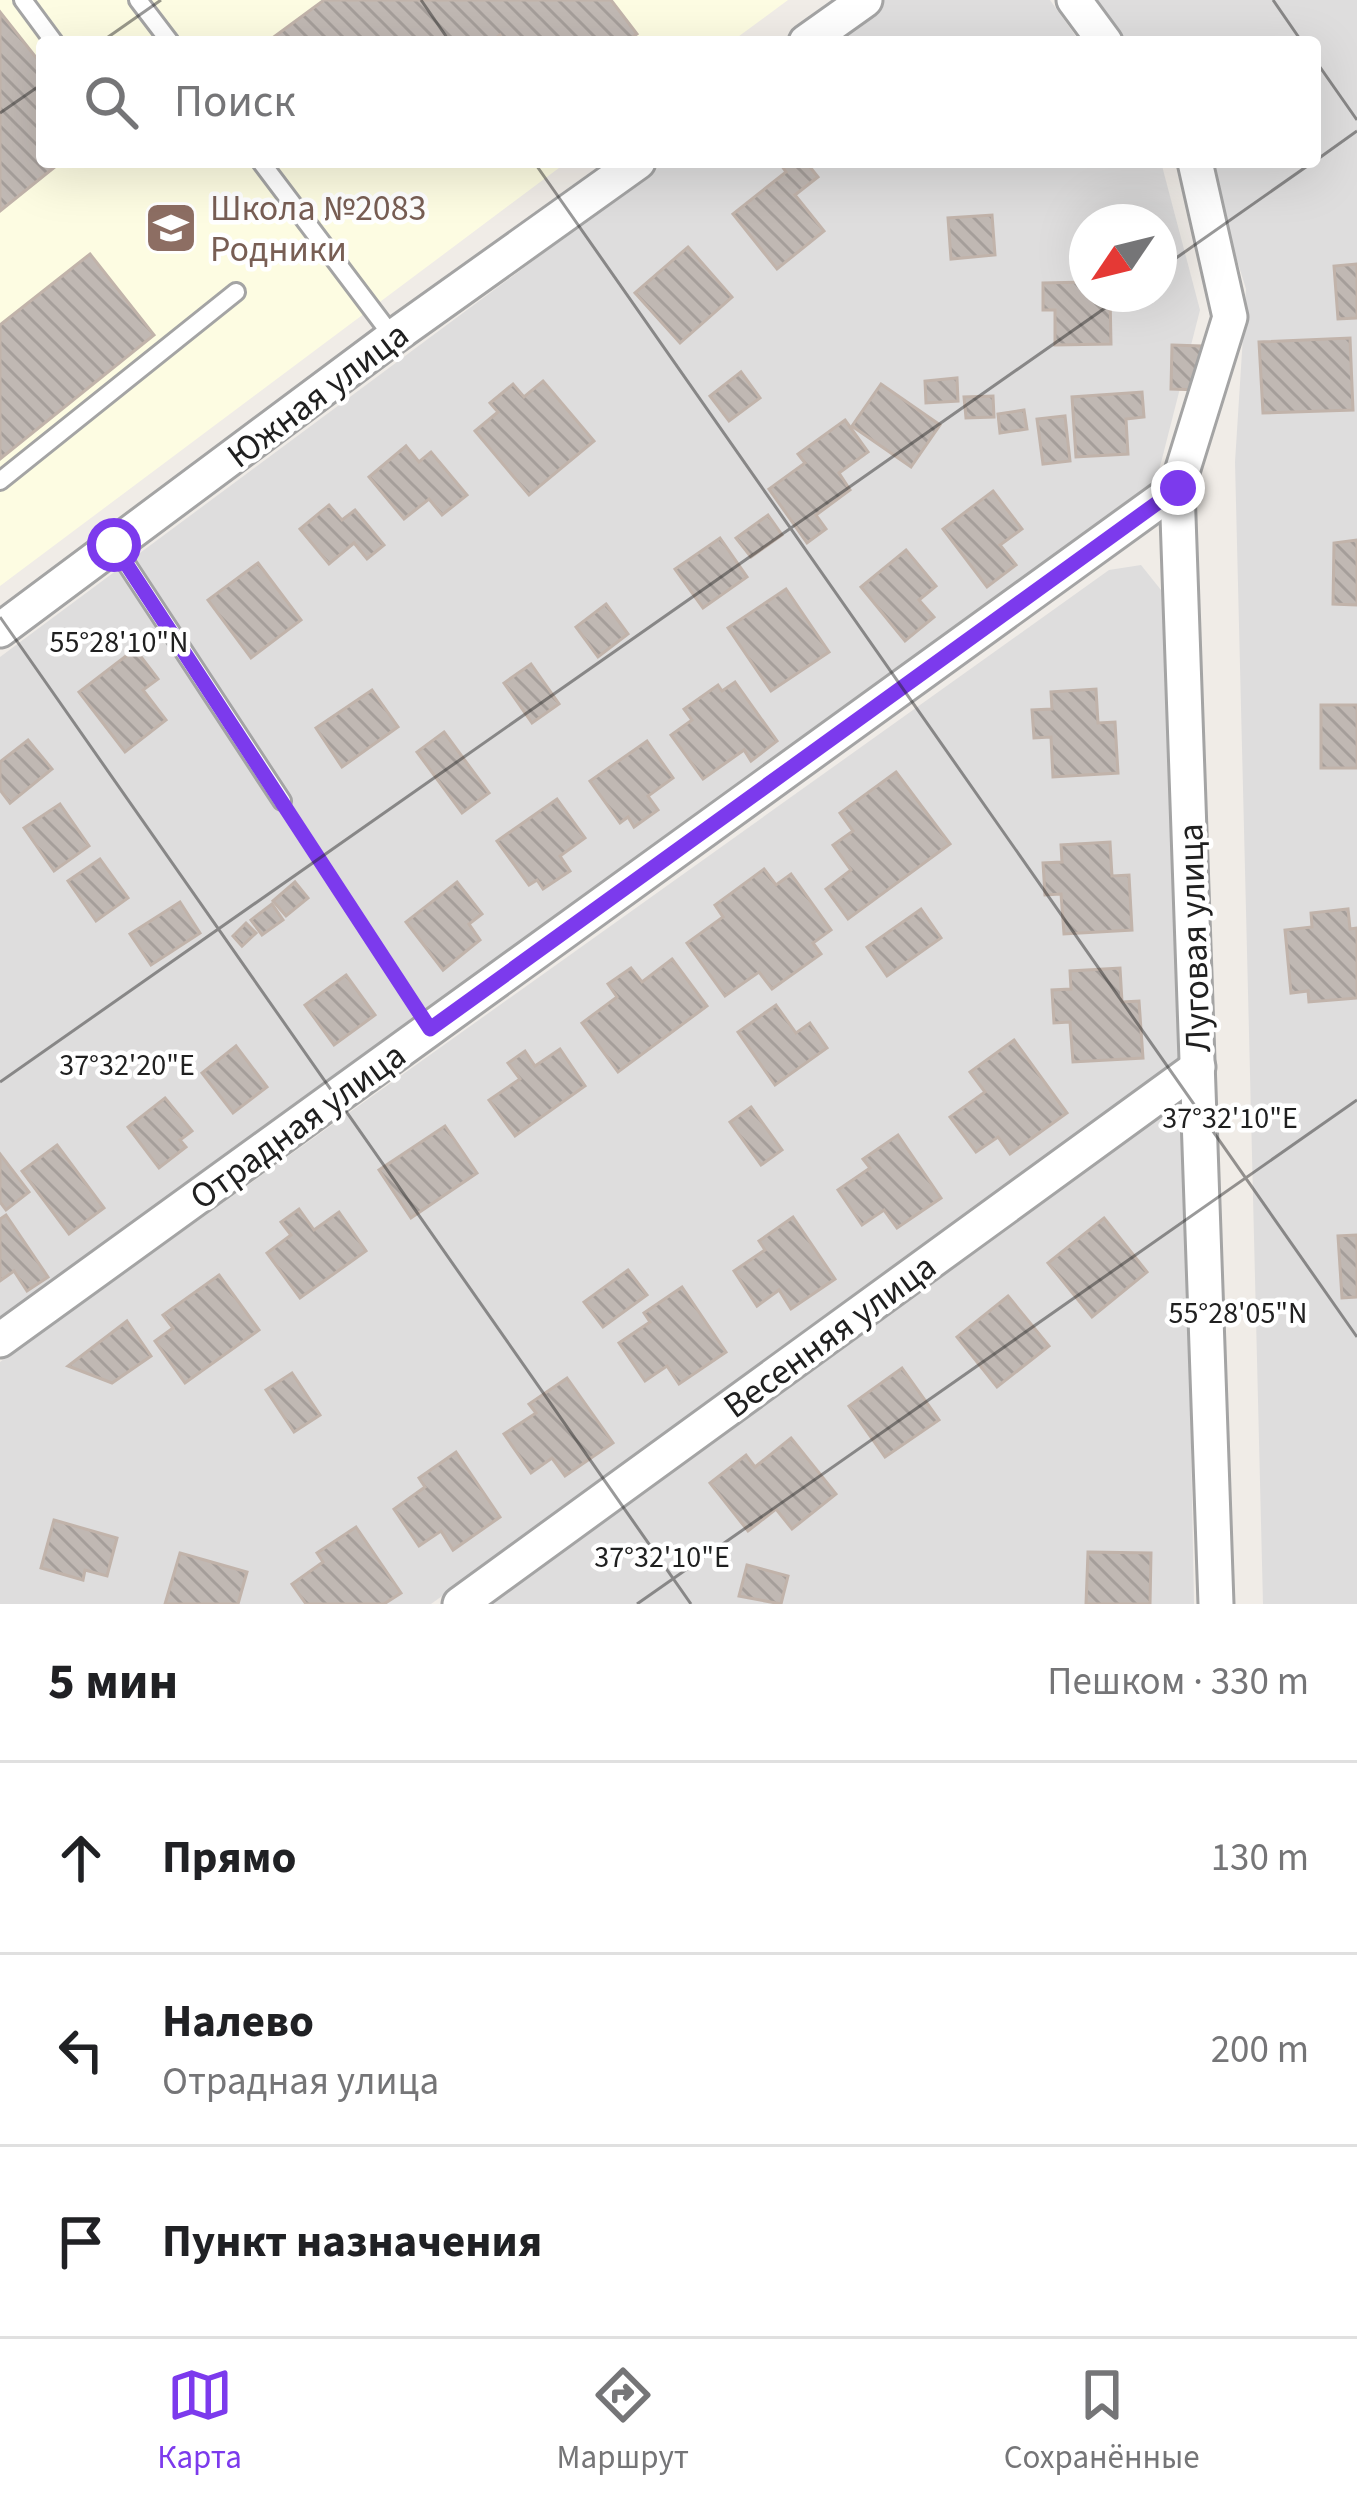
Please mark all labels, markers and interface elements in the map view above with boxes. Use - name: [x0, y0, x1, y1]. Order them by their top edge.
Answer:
- search box: [36, 36, 1321, 168]
- icon: search: [78, 69, 144, 135]
- text: Поиск: [174, 70, 296, 134]
- place label: Школа №2083 Родники: [210, 183, 426, 275]
- school or university icon: Школа №2083 Родники: [143, 200, 199, 256]
- north arrow: [1069, 204, 1177, 312]
- street label: Южная улица: [216, 310, 419, 481]
- route end: [1151, 461, 1205, 515]
- route start: [87, 518, 141, 572]
- text: 55°28'10"N: [49, 621, 189, 664]
- street label: Луговая улица: [1165, 823, 1224, 1053]
- street label: Отрадная улица: [179, 1030, 416, 1222]
- text: 37°32'20"E: [59, 1044, 195, 1087]
- text: 37°32'10"E: [1162, 1097, 1298, 1140]
- street label: Весенняя улица: [713, 1242, 947, 1431]
- text: 55°28'05"N: [1168, 1292, 1308, 1335]
- text: 37°32'10"E: [594, 1536, 730, 1579]
- text: 5 мин: [48, 1646, 178, 1718]
- text: Пешком · 330 m: [1047, 1654, 1309, 1710]
- icon: ahead: [48, 1825, 114, 1891]
- text: Прямо: [162, 1826, 296, 1890]
- text: 130 m: [1211, 1830, 1309, 1886]
- text: Налево: [162, 1990, 314, 2054]
- icon: left: [48, 2017, 114, 2083]
- text: 200 m: [1211, 2022, 1309, 2078]
- text: Отрадная улица: [162, 2054, 439, 2110]
- icon: arrive: [48, 2209, 114, 2275]
- text: Пункт назначения: [162, 2210, 542, 2274]
- tab: Карта: [157, 2362, 242, 2481]
- tab: Маршрут: [557, 2362, 689, 2481]
- tab: Сохранённые: [1004, 2362, 1200, 2481]

